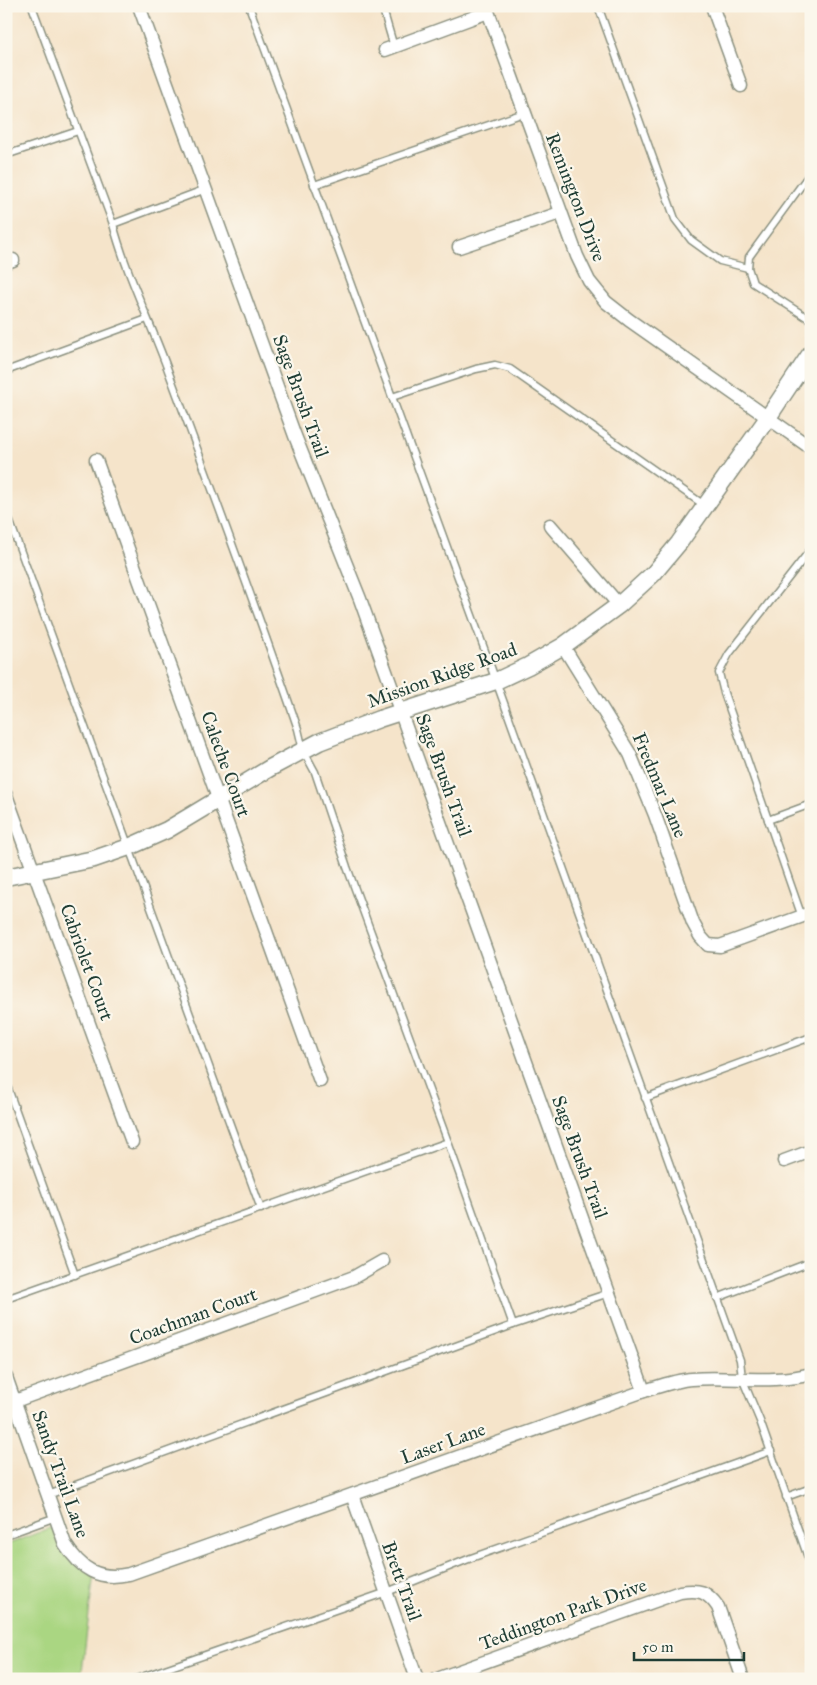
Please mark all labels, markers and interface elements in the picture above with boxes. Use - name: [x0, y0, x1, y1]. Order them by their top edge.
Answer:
- street label: Remington Drive: [540, 129, 611, 265]
- street label: Sage Brush Trail: [267, 331, 334, 462]
- street label: Mission Ridge Road: [364, 637, 521, 714]
- street label: Caleche Court: [196, 708, 256, 820]
- street label: Sage Brush Trail: [410, 710, 477, 841]
- street label: Fredmar Lane: [628, 729, 692, 841]
- street label: Cabriolet Court: [55, 901, 119, 1024]
- street label: Sage Brush Trail: [546, 1092, 613, 1223]
- street label: Coachman Court: [126, 1282, 260, 1350]
- street label: Sandy Trail Lane: [27, 1407, 95, 1541]
- street label: Laser Lane: [398, 1417, 489, 1469]
- street label: Brett Trail: [377, 1538, 427, 1625]
- street label: Teddington Park Drive: [476, 1573, 650, 1656]
- scale bar: [634, 1630, 744, 1662]
- text: 50 m: [642, 1638, 674, 1656]

